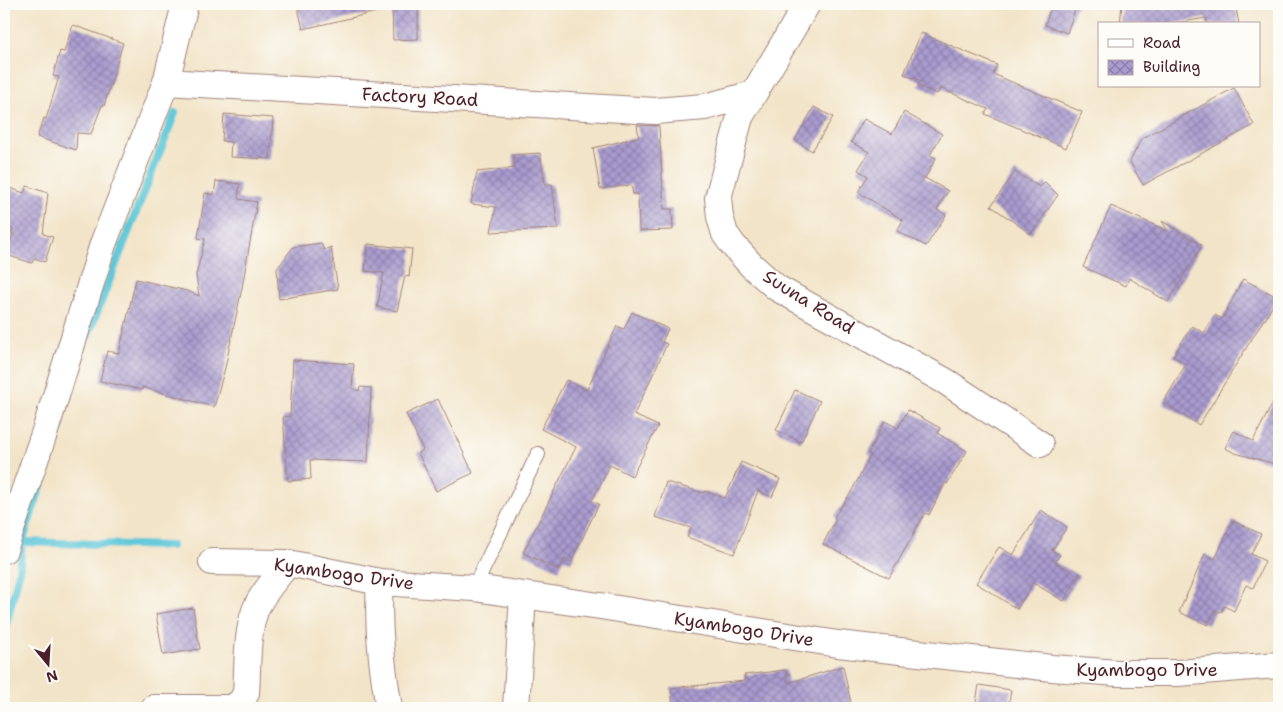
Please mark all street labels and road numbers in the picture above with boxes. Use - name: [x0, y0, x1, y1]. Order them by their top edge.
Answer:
- street label: Factory Road: [361, 82, 479, 112]
- street label: Suuna Road: [759, 264, 859, 340]
- street label: Kyambogo Drive: [272, 552, 416, 596]
- street label: Kyambogo Drive: [672, 606, 816, 652]
- street label: Kyambogo Drive: [1076, 658, 1218, 682]

